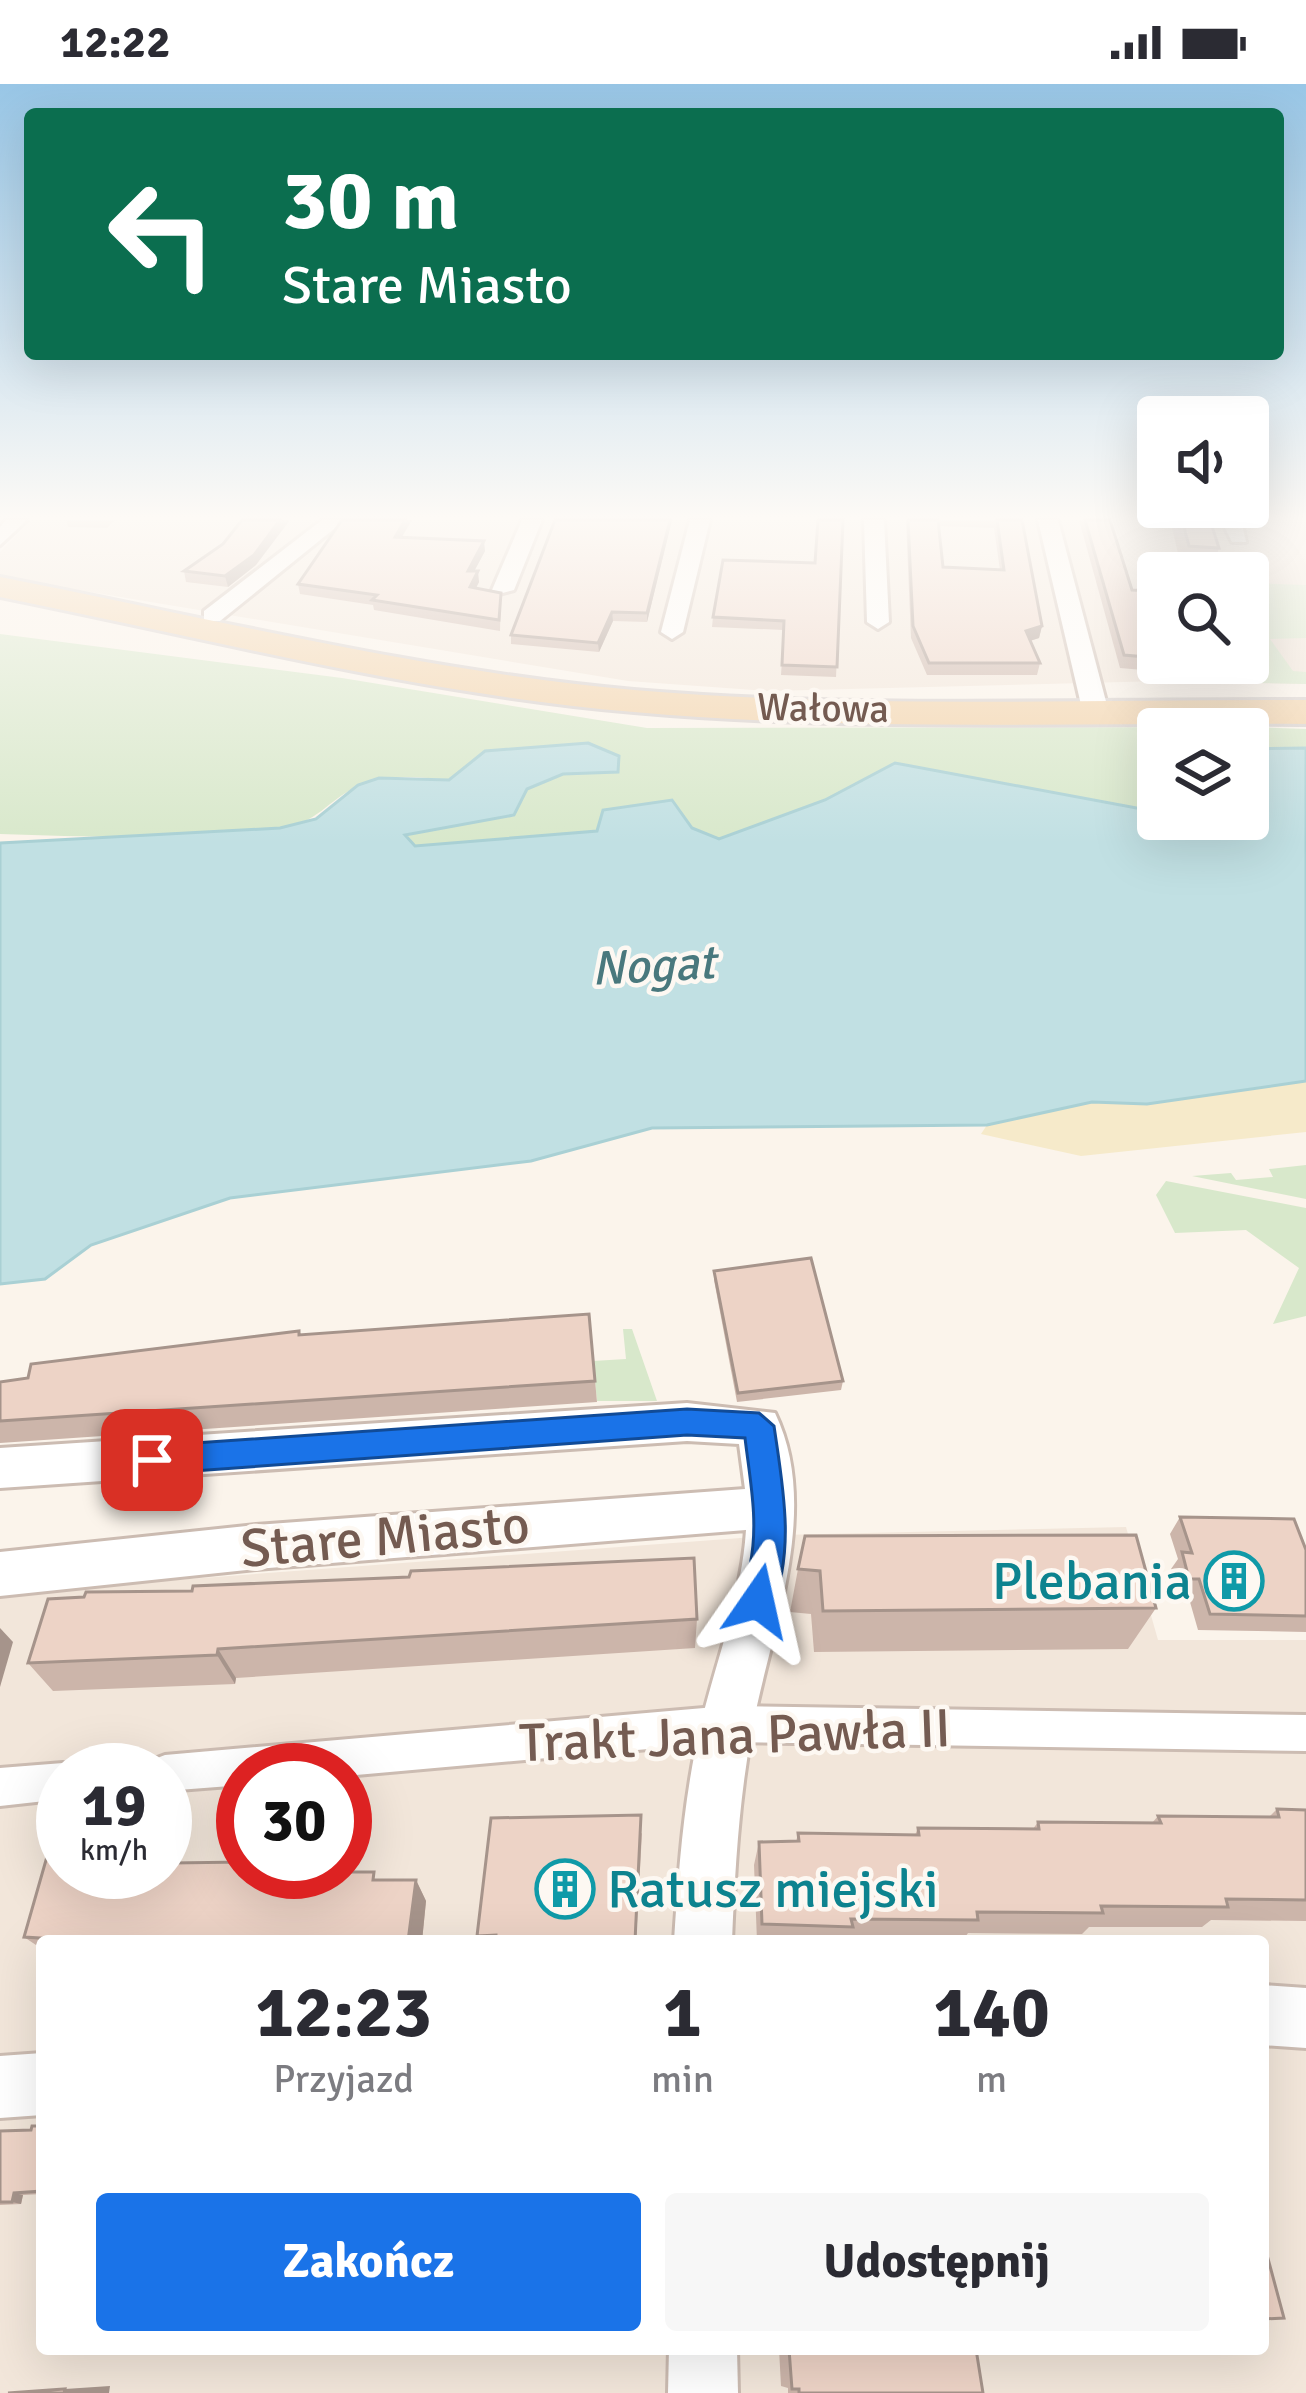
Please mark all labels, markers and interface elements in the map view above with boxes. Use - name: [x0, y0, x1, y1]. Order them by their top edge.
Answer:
- text: 12:22: [60, 15, 170, 70]
- text: 30 m: [282, 149, 459, 253]
- icon: left: [84, 156, 240, 312]
- text: Stare Miasto: [282, 252, 572, 319]
- map controls: [1137, 396, 1269, 840]
- button: sound: [1137, 396, 1269, 528]
- button: search: [1137, 552, 1269, 684]
- street label: Wałowa: [757, 683, 889, 733]
- button: layers: [1137, 708, 1269, 840]
- water label: Nogat: [590, 933, 721, 999]
- pin: [101, 1409, 203, 1511]
- icon: arrive: [119, 1427, 185, 1493]
- street label: Stare Miasto: [238, 1491, 532, 1583]
- position arrow: [695, 1538, 821, 1664]
- place label: Plebania: [992, 1548, 1192, 1615]
- building icon: Plebania: [1203, 1550, 1265, 1612]
- street label: Trakt Jana Pawła II: [518, 1695, 952, 1777]
- speed limit sign: 30: [216, 1743, 372, 1899]
- text: 19: [82, 1769, 146, 1843]
- text: km/h: [80, 1832, 148, 1869]
- place label: Ratusz miejski: [607, 1856, 939, 1923]
- building icon: Ratusz miejski: [534, 1858, 596, 1920]
- text: 12:23: [255, 1968, 432, 2057]
- text: 1: [663, 1968, 702, 2057]
- text: 140: [933, 1968, 1050, 2057]
- text: Przyjazd: [273, 2055, 414, 2103]
- text: min: [651, 2055, 714, 2103]
- text: m: [976, 2055, 1007, 2103]
- button: Zakończ: [96, 2193, 641, 2331]
- button: Udostępnij: [665, 2193, 1209, 2331]

